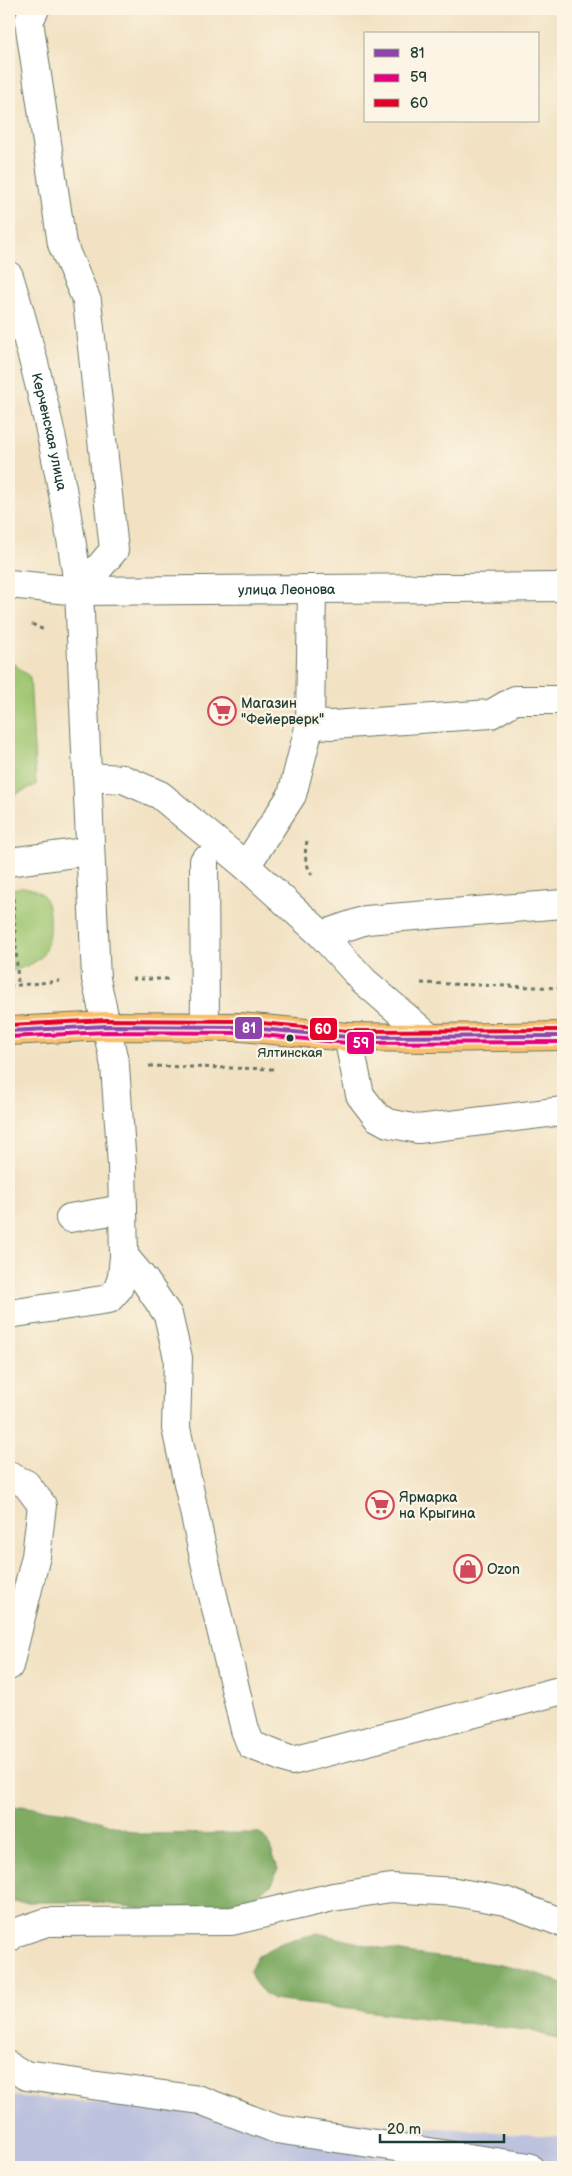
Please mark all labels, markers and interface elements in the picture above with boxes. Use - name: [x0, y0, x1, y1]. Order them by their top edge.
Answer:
- legend: [364, 32, 540, 122]
- text: 81: [410, 44, 425, 63]
- text: 59: [410, 68, 427, 87]
- text: 60: [410, 94, 428, 113]
- street label: Керченская улица: [28, 371, 71, 493]
- street label: улица Леонова: [238, 580, 336, 598]
- place label: Магазин "Фейерверк": [241, 695, 324, 728]
- supermarket icon: Магазин "Фейерверк": [207, 696, 237, 726]
- line badge: 81: [234, 1016, 263, 1040]
- line badge: 60: [309, 1017, 338, 1041]
- text: 81: [242, 1020, 256, 1037]
- text: 60: [314, 1021, 332, 1038]
- line badge: 59: [346, 1031, 375, 1055]
- marker: Ялтинская: [285, 1033, 295, 1043]
- text: 59: [353, 1035, 369, 1052]
- place label: Ялтинская: [257, 1045, 323, 1061]
- place label: Ярмарка на Крыгина: [399, 1489, 476, 1522]
- supermarket icon: Ярмарка на Крыгина: [365, 1490, 395, 1520]
- shop icon: Ozon: [453, 1554, 483, 1584]
- place label: Ozon: [487, 1561, 520, 1578]
- scale bar: [380, 2111, 503, 2143]
- text: 20 m: [387, 2120, 421, 2139]

